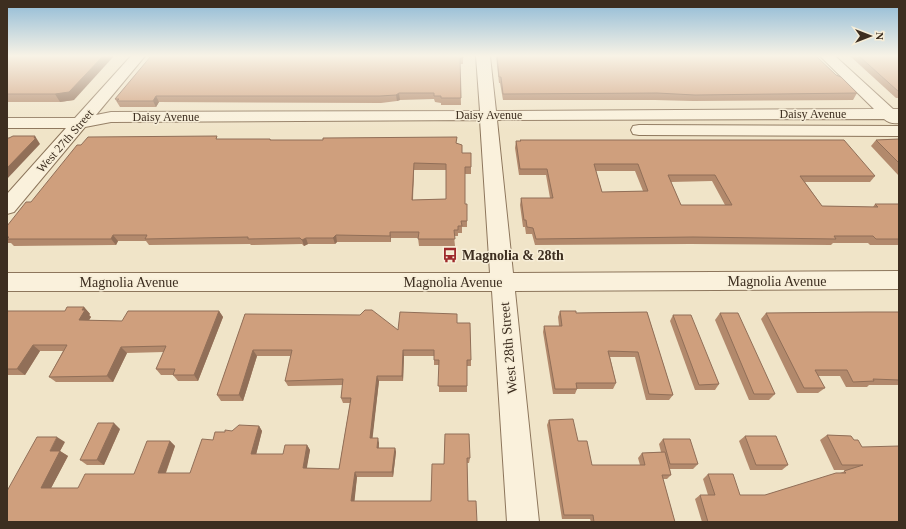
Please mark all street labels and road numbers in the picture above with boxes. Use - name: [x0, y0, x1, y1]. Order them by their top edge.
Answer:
- street label: West 27th Street: [34, 106, 97, 175]
- street label: Daisy Avenue: [780, 107, 846, 121]
- street label: Daisy Avenue: [456, 108, 522, 122]
- street label: Daisy Avenue: [133, 110, 199, 124]
- street label: Magnolia Avenue: [728, 274, 826, 289]
- street label: Magnolia Avenue: [80, 275, 178, 290]
- street label: Magnolia Avenue: [404, 275, 502, 290]
- street label: West 28th Street: [497, 301, 520, 395]

